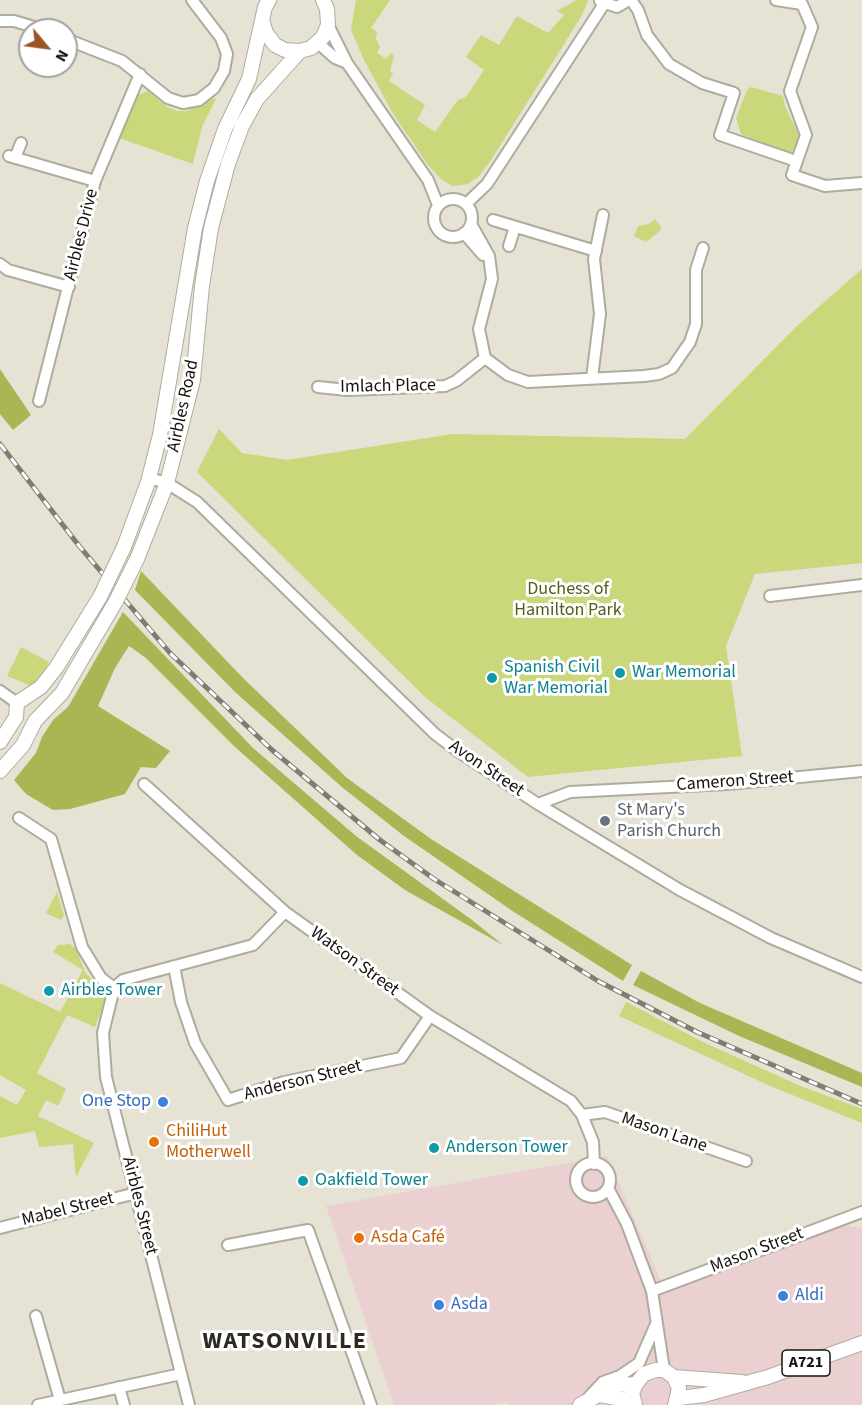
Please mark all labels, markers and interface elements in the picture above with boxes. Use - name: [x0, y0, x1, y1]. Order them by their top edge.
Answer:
- north arrow: [18, 18, 78, 78]
- text: N: [50, 46, 74, 66]
- street label: Airbles Drive: [60, 187, 104, 283]
- street label: Airbles Road: [164, 358, 204, 454]
- street label: Imlach Place: [340, 375, 436, 399]
- park label: Duchess of Hamilton Park: [514, 579, 622, 622]
- place label: Spanish Civil War Memorial: [504, 657, 608, 700]
- place label: War Memorial: [632, 662, 736, 684]
- marker: War Memorial: [613, 666, 627, 680]
- marker: Spanish Civil War Memorial: [485, 671, 499, 685]
- street label: Avon Street: [444, 736, 528, 802]
- street label: Cameron Street: [676, 767, 794, 797]
- place label: St Mary's Parish Church: [617, 800, 721, 842]
- marker: St Mary's Parish Church: [598, 814, 612, 828]
- street label: Watson Street: [305, 923, 403, 1001]
- place label: Airbles Tower: [61, 980, 162, 1002]
- marker: Airbles Tower: [42, 984, 56, 998]
- street label: Anderson Street: [242, 1056, 364, 1106]
- place label: One Stop: [82, 1091, 151, 1113]
- marker: One Stop: [156, 1095, 170, 1109]
- street label: Mason Lane: [618, 1108, 710, 1158]
- place label: ChiliHut Motherwell: [166, 1121, 251, 1164]
- marker: ChiliHut Motherwell: [147, 1135, 161, 1149]
- place label: Anderson Tower: [446, 1137, 568, 1159]
- marker: Anderson Tower: [427, 1141, 441, 1155]
- street label: Airbles Street: [116, 1155, 162, 1257]
- place label: Oakfield Tower: [315, 1170, 428, 1192]
- marker: Oakfield Tower: [296, 1174, 310, 1188]
- street label: Mabel Street: [20, 1188, 116, 1232]
- street label: Mason Street: [707, 1223, 807, 1279]
- place label: Asda Café: [371, 1227, 445, 1249]
- marker: Asda Café: [352, 1231, 366, 1245]
- place label: Aldi: [795, 1285, 824, 1307]
- marker: Aldi: [776, 1289, 790, 1303]
- place label: Asda: [451, 1294, 488, 1316]
- marker: Asda: [432, 1298, 446, 1312]
- district label: WATSONVILLE: [202, 1329, 368, 1357]
- road number: A721: [782, 1350, 830, 1376]

